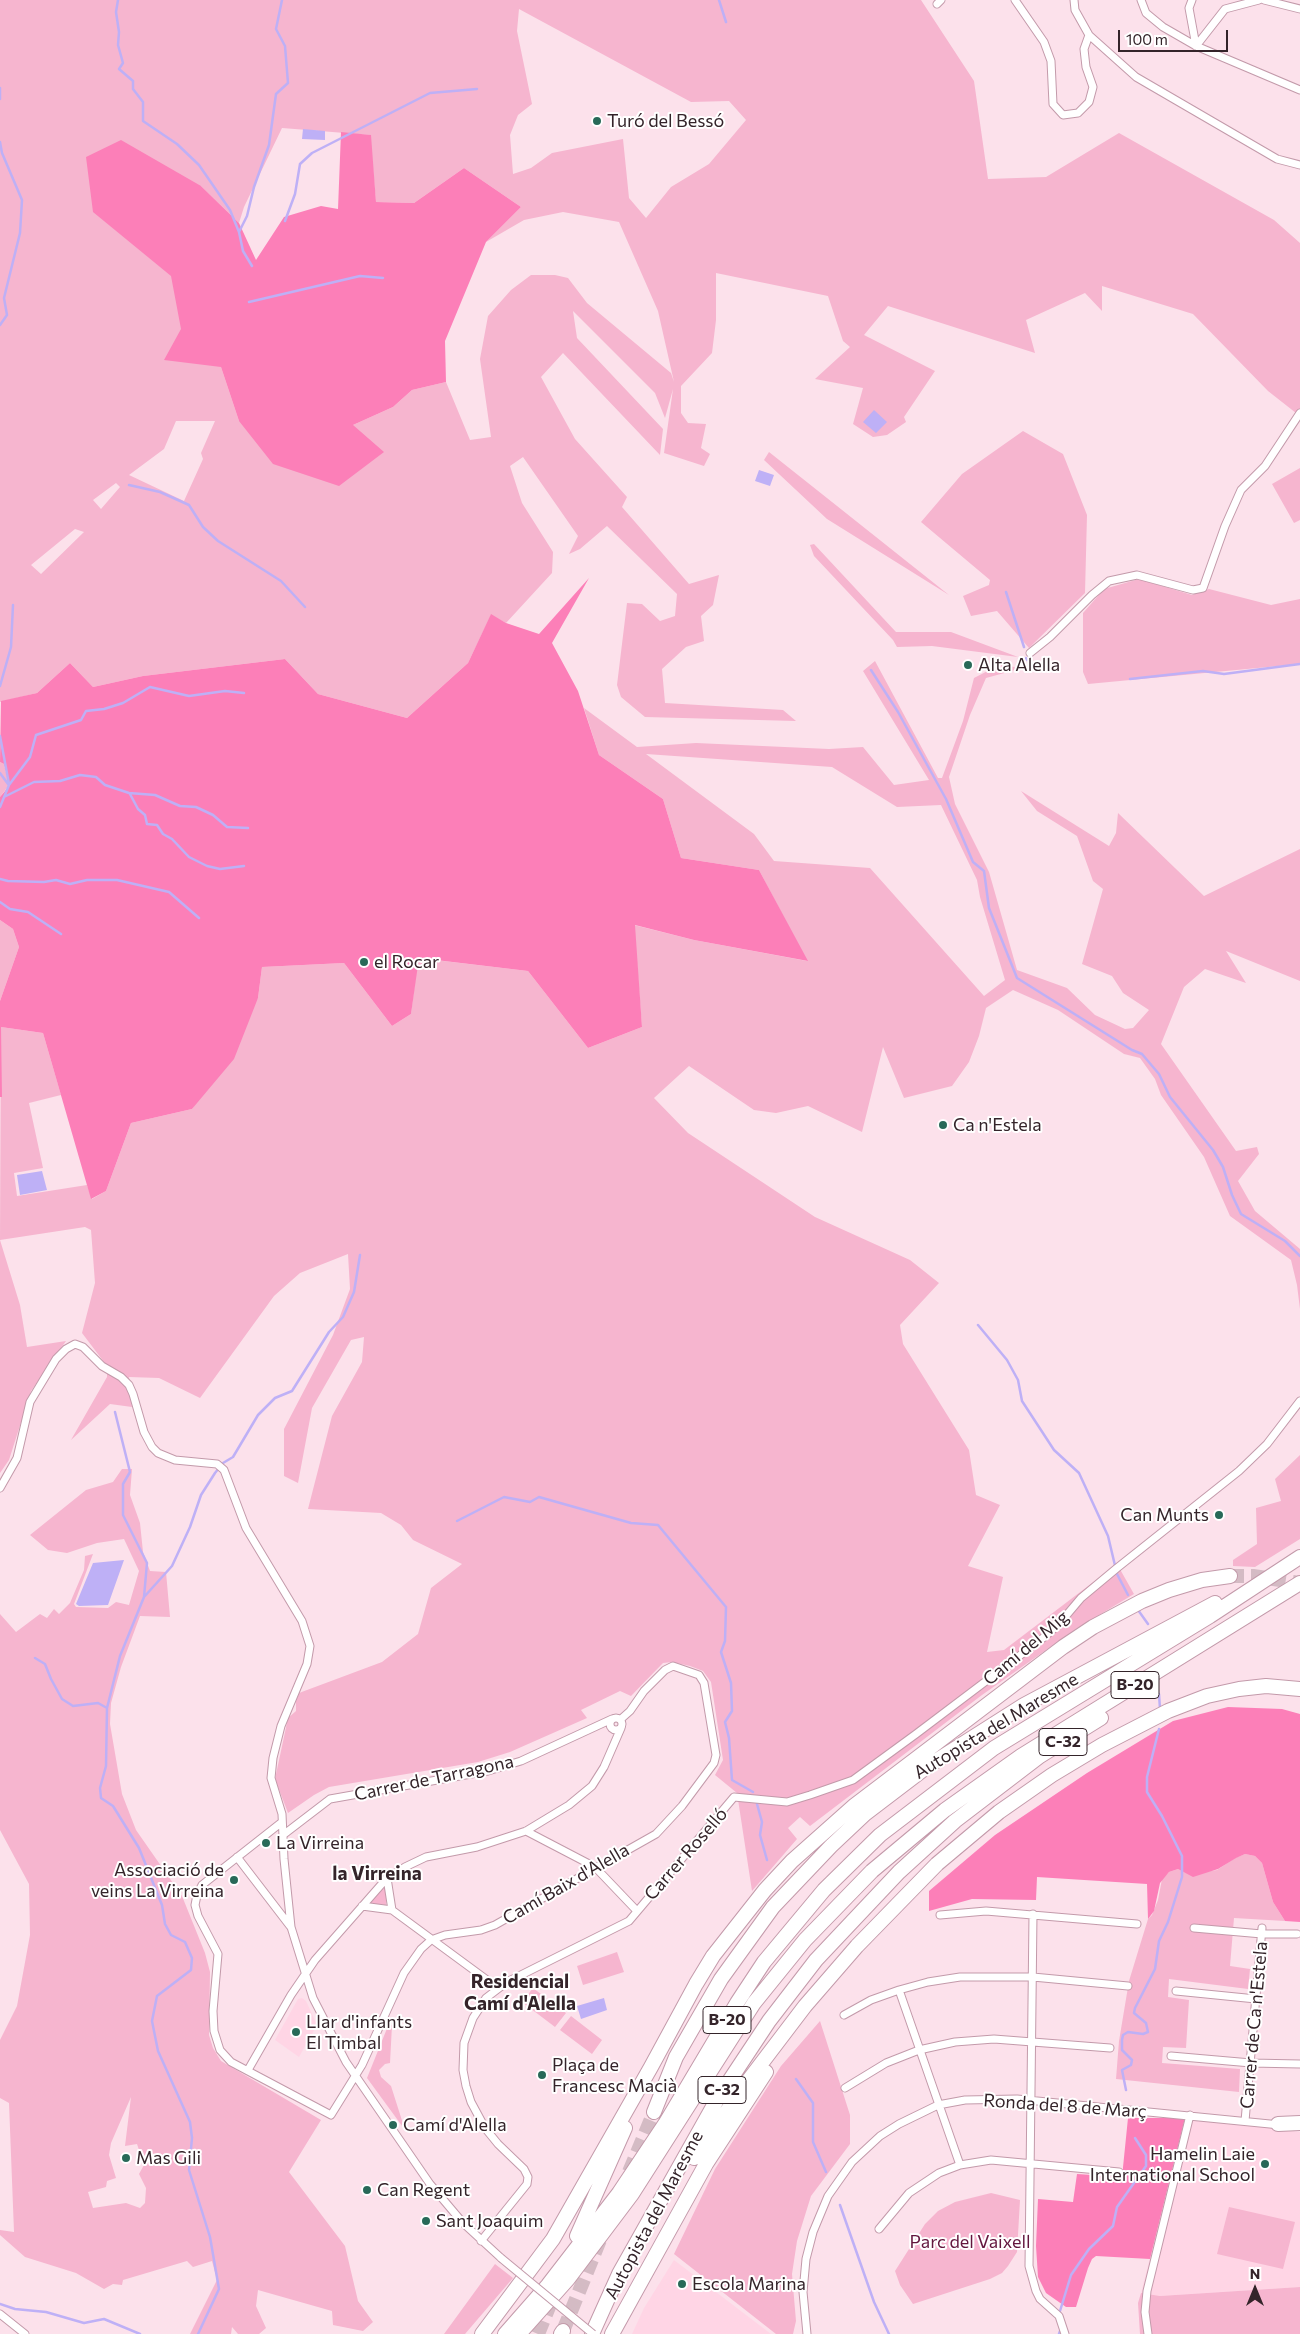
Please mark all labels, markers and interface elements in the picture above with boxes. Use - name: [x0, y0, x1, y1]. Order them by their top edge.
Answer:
- scale bar: [1120, 20, 1230, 52]
- text: 100 m: [1126, 30, 1168, 48]
- place label: Turó del Bessó: [607, 110, 724, 132]
- marker: Turó del Bessó: [591, 115, 603, 127]
- place label: Alta Alella: [978, 654, 1060, 676]
- marker: Alta Alella: [962, 659, 974, 671]
- place label: el Rocar: [374, 951, 439, 973]
- marker: el Rocar: [358, 956, 370, 968]
- place label: Ca n'Estela: [953, 1114, 1042, 1136]
- marker: Ca n'Estela: [937, 1119, 949, 1131]
- place label: Can Munts: [1120, 1504, 1209, 1526]
- marker: Can Munts: [1213, 1509, 1225, 1521]
- street label: Camí del Mig: [979, 1606, 1073, 1690]
- street label: Autopista del Maresme: [910, 1668, 1082, 1784]
- road number: B-20: [1111, 1672, 1159, 1698]
- road number: C-32: [1039, 1728, 1087, 1755]
- street label: Carrer de Tarragona: [352, 1751, 516, 1805]
- street label: Carrer Roselló: [640, 1803, 732, 1905]
- place label: La Virreina: [276, 1832, 364, 1854]
- marker: La Virreina: [260, 1837, 272, 1849]
- street label: Camí Baix d'Alella: [499, 1839, 633, 1929]
- place label: Associació de veins La Virreina: [91, 1859, 224, 1902]
- district label: la Virreina: [332, 1863, 422, 1885]
- marker: Associació de veins La Virreina: [228, 1874, 240, 1886]
- street label: Carrer de Ca n'Estela: [1236, 1940, 1272, 2110]
- district label: Residencial Camí d'Alella: [464, 1971, 576, 2015]
- road number: B-20: [703, 2006, 751, 2034]
- place label: Llar d'infants El Timbal: [306, 2011, 412, 2054]
- marker: Llar d'infants El Timbal: [290, 2026, 302, 2038]
- place label: Plaça de Francesc Macià: [552, 2054, 677, 2096]
- marker: Plaça de Francesc Macià: [536, 2069, 548, 2081]
- road number: C-32: [698, 2076, 746, 2104]
- street label: Ronda del 8 de Març: [983, 2090, 1147, 2122]
- place label: Camí d'Alella: [403, 2114, 507, 2136]
- marker: Camí d'Alella: [387, 2119, 399, 2131]
- street label: Autopista del Maresme: [600, 2127, 708, 2303]
- place label: Hamelin Laie International School: [1090, 2143, 1255, 2186]
- place label: Mas Gili: [136, 2147, 201, 2169]
- marker: Mas Gili: [120, 2152, 132, 2164]
- marker: Hamelin Laie International School: [1259, 2158, 1271, 2170]
- place label: Can Regent: [377, 2179, 470, 2201]
- marker: Can Regent: [361, 2184, 373, 2196]
- place label: Sant Joaquim: [436, 2210, 543, 2232]
- marker: Sant Joaquim: [420, 2215, 432, 2227]
- park label: Parc del Vaixell: [909, 2231, 1031, 2253]
- north arrow: [1230, 2264, 1280, 2314]
- text: N: [1250, 2265, 1260, 2282]
- place label: Escola Marina: [692, 2273, 806, 2295]
- marker: Escola Marina: [676, 2278, 688, 2290]

